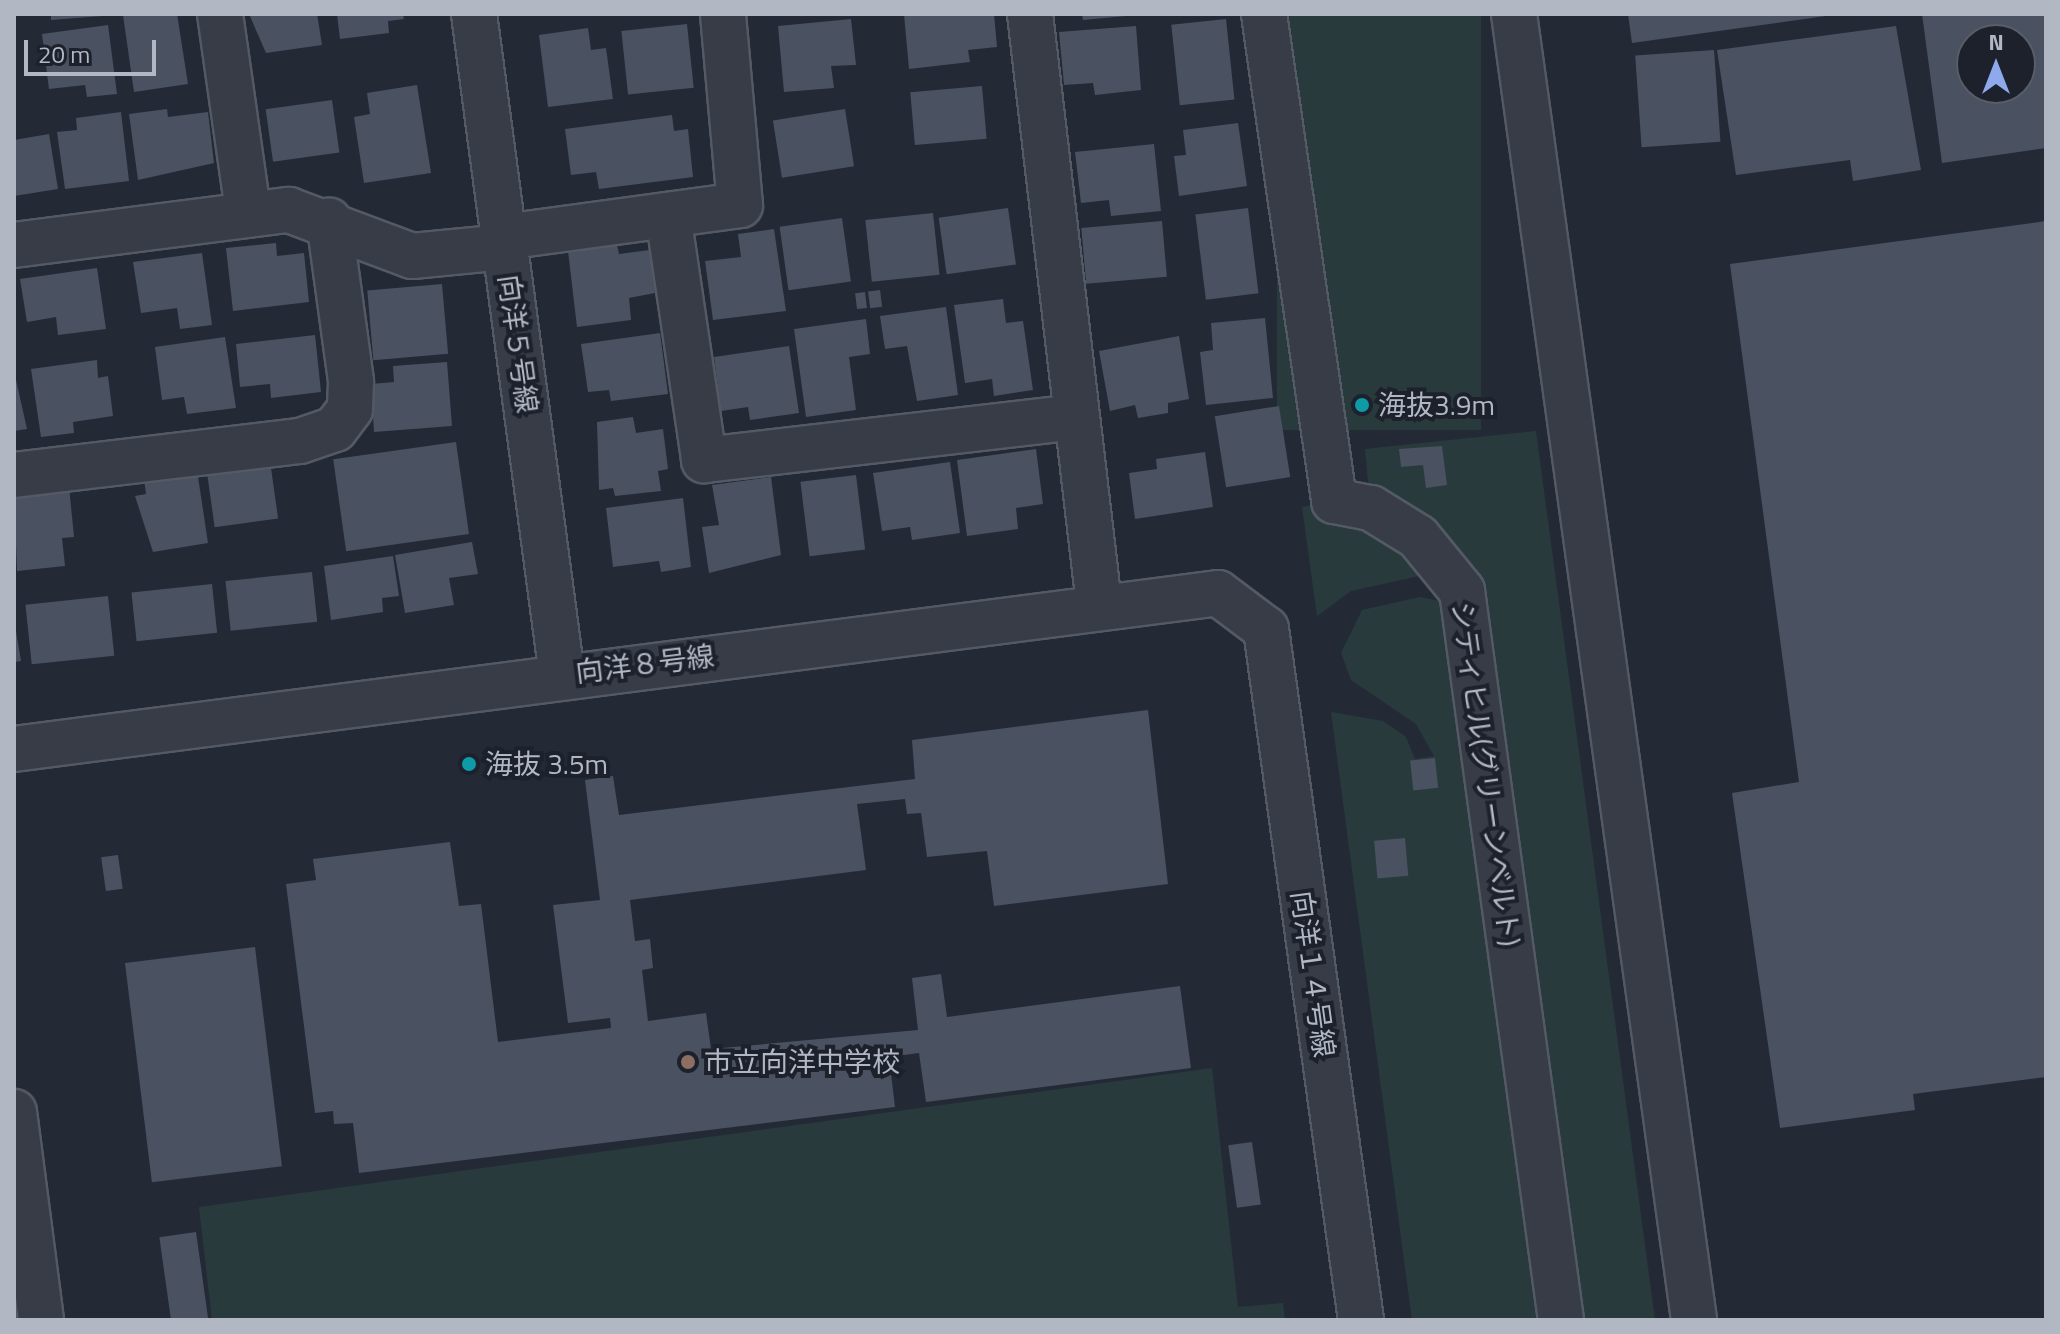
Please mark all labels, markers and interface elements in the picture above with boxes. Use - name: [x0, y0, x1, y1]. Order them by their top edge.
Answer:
- scale bar: [28, 24, 160, 74]
- north arrow: [1956, 24, 2036, 104]
- text: N: [1988, 25, 2004, 59]
- text: 20 m: [38, 36, 90, 72]
- street label: 向洋５号線: [492, 272, 544, 416]
- place label: 海抜3.9m: [1378, 388, 1495, 422]
- marker: 海抜3.9m: [1353, 396, 1371, 414]
- street label: シティヒル(グリーンベルト): [1445, 598, 1527, 950]
- street label: 向洋８号線: [573, 639, 717, 689]
- place label: 海抜 3.5m: [485, 747, 608, 781]
- marker: 海抜 3.5m: [460, 755, 478, 773]
- street label: 向洋１４号線: [1285, 888, 1341, 1060]
- place label: 市立向洋中学校: [704, 1045, 900, 1079]
- marker: 市立向洋中学校: [679, 1053, 697, 1071]

